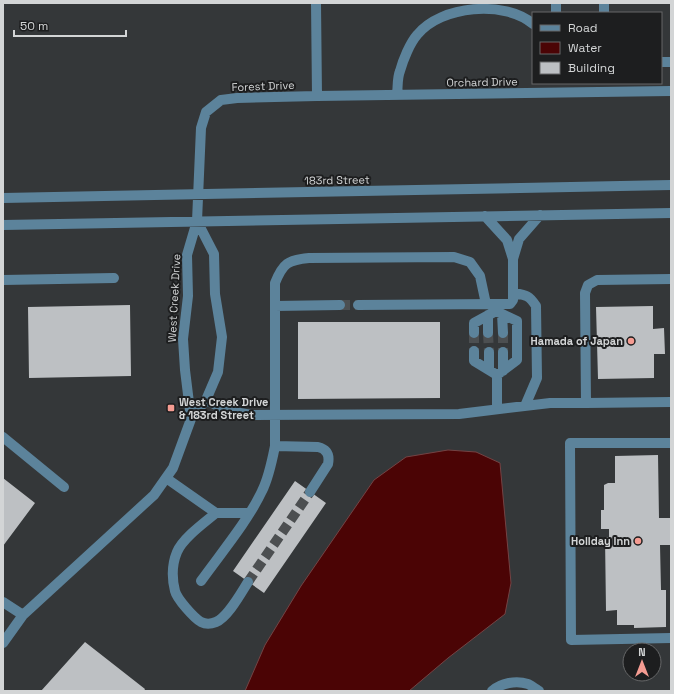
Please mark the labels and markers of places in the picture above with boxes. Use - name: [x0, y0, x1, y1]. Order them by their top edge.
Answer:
- place label: Hamada of Japan: [531, 334, 623, 348]
- marker: Hamada of Japan: [626, 336, 636, 346]
- place label: West Creek Drive & 183rd Street: [179, 395, 268, 422]
- marker: West Creek Drive & 183rd Street: [166, 403, 176, 413]
- place label: Holiday Inn: [571, 534, 630, 548]
- marker: Holiday Inn: [633, 536, 643, 546]

